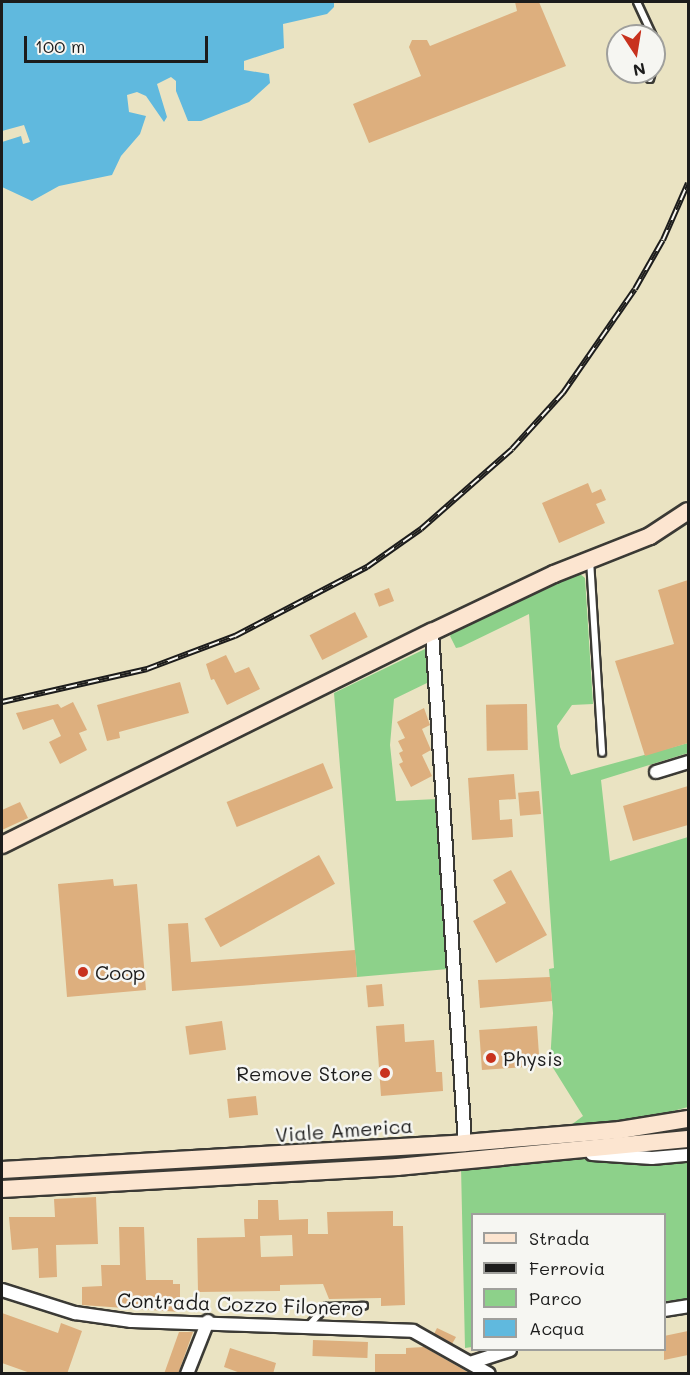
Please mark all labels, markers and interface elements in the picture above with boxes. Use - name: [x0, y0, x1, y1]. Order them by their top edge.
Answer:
- scale bar: [27, 24, 212, 62]
- north arrow: [606, 24, 666, 84]
- text: 100 m: [35, 34, 85, 58]
- text: N: [631, 59, 648, 82]
- place label: Coop: [95, 960, 145, 984]
- marker: Coop: [76, 965, 90, 979]
- place label: Physis: [503, 1046, 562, 1070]
- marker: Physis: [484, 1051, 498, 1065]
- place label: Remove Store: [236, 1061, 373, 1085]
- marker: Remove Store: [378, 1066, 392, 1080]
- street label: Viale America: [274, 1113, 414, 1147]
- legend: [471, 1213, 666, 1351]
- text: Strada: [529, 1226, 590, 1250]
- text: Ferrovia: [529, 1256, 605, 1280]
- text: Parco: [529, 1286, 582, 1310]
- street label: Contrada Cozzo Filonero: [117, 1288, 363, 1320]
- text: Acqua: [529, 1316, 585, 1340]

